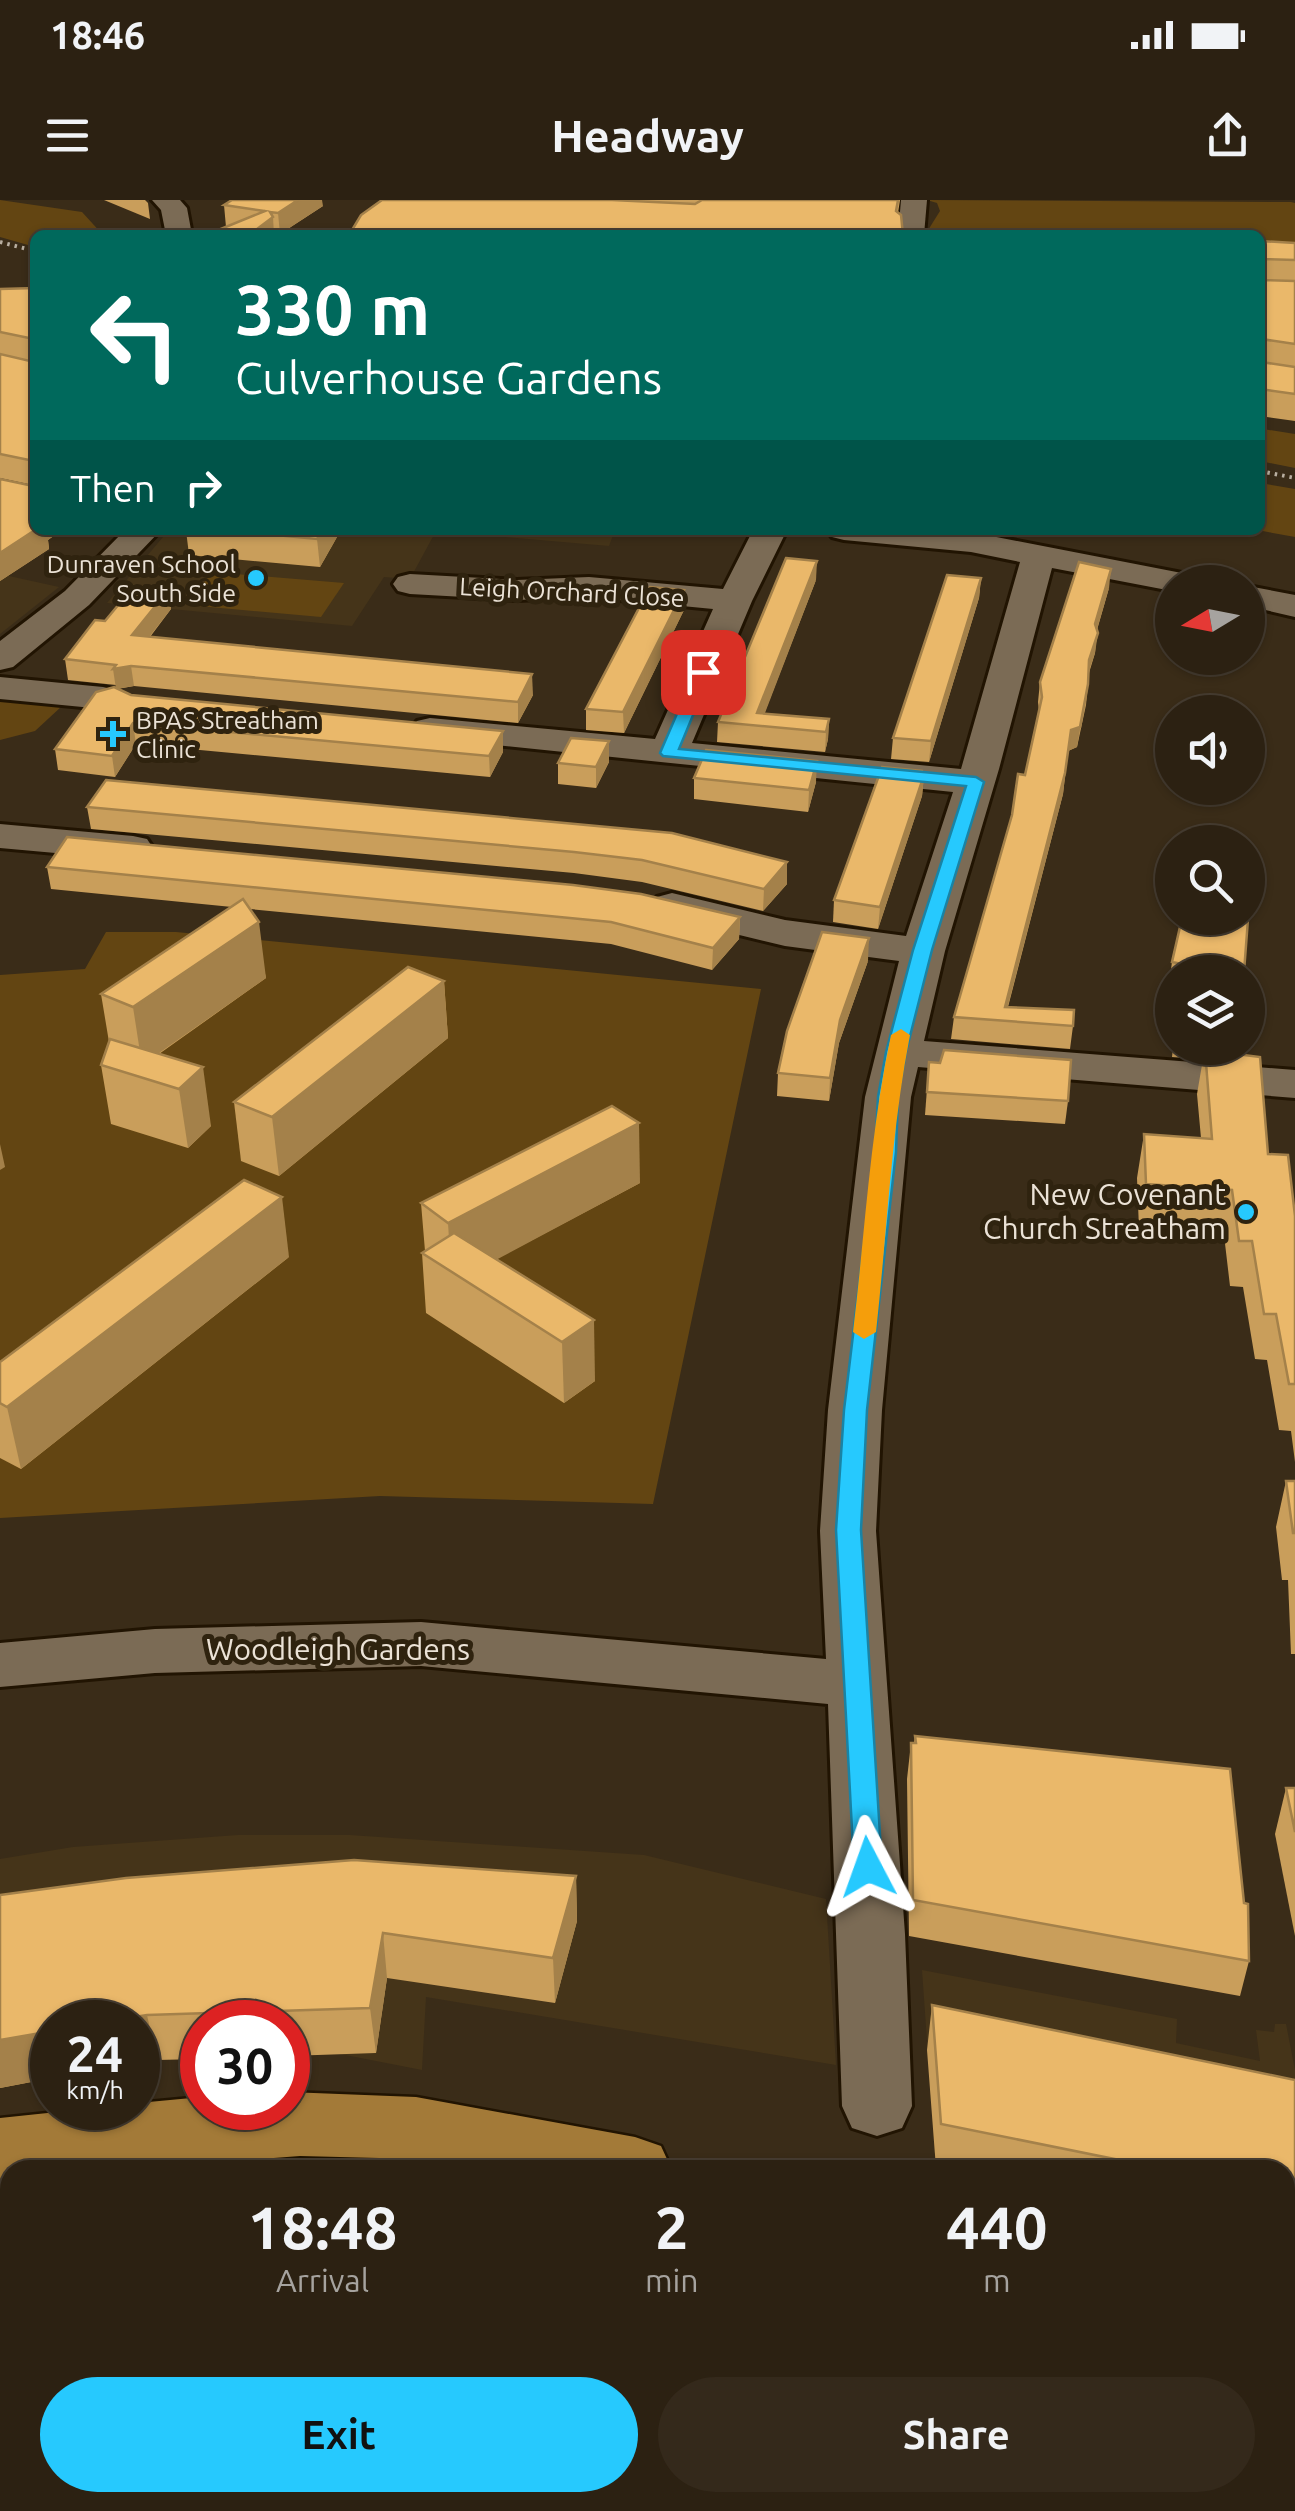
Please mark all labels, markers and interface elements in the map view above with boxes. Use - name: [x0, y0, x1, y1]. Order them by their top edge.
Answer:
- text: 18:46: [50, 14, 145, 56]
- icon: menu: [40, 108, 95, 163]
- icon: share: [1200, 108, 1255, 163]
- text: Headway: [551, 110, 744, 161]
- icon: left: [70, 270, 200, 400]
- text: 330 m: [235, 270, 430, 348]
- text: Culverhouse Gardens: [235, 352, 662, 403]
- icon: right: [176, 460, 231, 515]
- text: Then: [70, 467, 156, 509]
- place label: Dunraven School South Side: [47, 550, 236, 607]
- north arrow: [1155, 565, 1265, 675]
- map controls: [1155, 565, 1265, 1065]
- marker: Dunraven School South Side: [245, 567, 267, 589]
- street label: Leigh Orchard Close: [459, 572, 685, 612]
- pin: [661, 630, 746, 715]
- icon: arrive: [676, 645, 731, 700]
- button: sound: [1155, 695, 1265, 805]
- place label: BPAS Streatham Clinic: [136, 706, 319, 763]
- marker: BPAS Streatham Clinic: [100, 721, 126, 747]
- button: search: [1155, 825, 1265, 935]
- button: layers: [1155, 955, 1265, 1065]
- place label: New Covenant Church Streatham: [983, 1177, 1226, 1245]
- marker: New Covenant Church Streatham: [1235, 1201, 1257, 1223]
- street label: Woodleigh Gardens: [206, 1632, 470, 1666]
- position arrow: [816, 1815, 920, 1919]
- speed limit sign: 30: [180, 2000, 310, 2130]
- text: 24: [67, 2025, 123, 2081]
- text: km/h: [66, 2076, 124, 2104]
- text: 18:48: [247, 2193, 398, 2260]
- text: 2: [655, 2193, 689, 2260]
- text: 440: [946, 2193, 1048, 2260]
- text: Arrival: [276, 2262, 369, 2298]
- text: min: [645, 2262, 699, 2298]
- text: m: [983, 2262, 1011, 2298]
- button: Exit: [40, 2377, 638, 2492]
- button: Share: [658, 2377, 1255, 2492]

